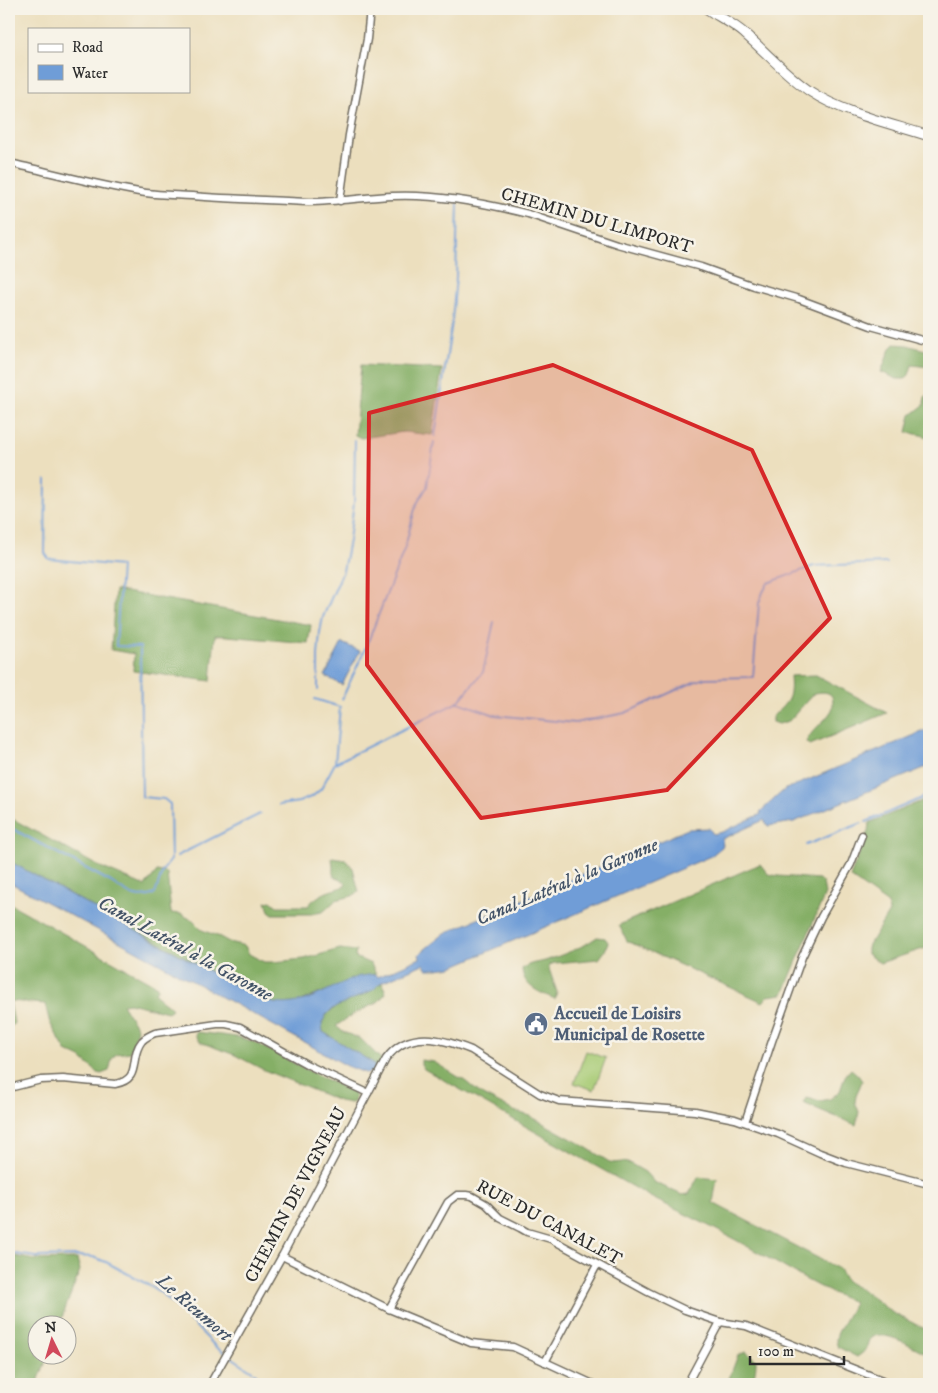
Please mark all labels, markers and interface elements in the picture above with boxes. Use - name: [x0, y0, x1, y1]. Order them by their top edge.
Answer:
- legend: [28, 28, 190, 92]
- text: Road: [72, 38, 104, 57]
- text: Water: [71, 64, 108, 83]
- street label: CHEMIN DU LIMPORT: [498, 183, 696, 259]
- water label: Canal Latéral à la Garonne: [472, 833, 662, 931]
- water label: Canal Latéral à la Garonne: [94, 892, 277, 1007]
- place label: Accueil de Loisirs Municipal de Rosette: [553, 1003, 705, 1046]
- public building icon: Accueil de Loisirs Municipal de Rosette: [523, 1011, 549, 1037]
- street label: CHEMIN DE VIGNEAU: [240, 1103, 352, 1287]
- street label: RUE DU CANALET: [472, 1175, 626, 1271]
- water label: Le Rieumort: [151, 1268, 237, 1348]
- north arrow: [28, 1316, 78, 1366]
- text: N: [44, 1319, 58, 1338]
- scale bar: [750, 1333, 844, 1365]
- text: 100 m: [758, 1342, 794, 1361]

